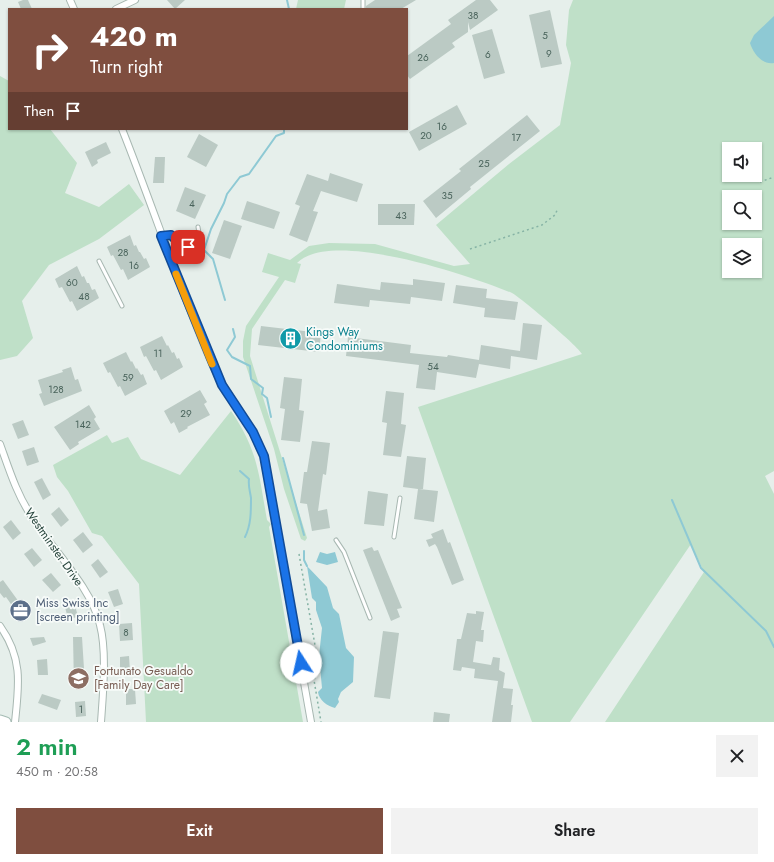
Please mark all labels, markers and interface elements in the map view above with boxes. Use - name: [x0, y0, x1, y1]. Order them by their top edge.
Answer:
- house number: 38: [468, 8, 478, 23]
- text: 420 m: [90, 16, 178, 57]
- icon: right: [24, 24, 76, 76]
- house number: 5: [542, 28, 548, 43]
- house number: 9: [546, 46, 552, 61]
- house number: 6: [485, 47, 491, 62]
- house number: 26: [417, 50, 429, 65]
- text: Turn right: [90, 54, 162, 80]
- text: Then: [24, 100, 54, 122]
- icon: arrive: [62, 100, 84, 122]
- house number: 16: [437, 119, 447, 134]
- house number: 20: [420, 128, 432, 143]
- house number: 17: [511, 130, 522, 145]
- map controls: [722, 142, 762, 278]
- button: sound: [722, 142, 762, 182]
- house number: 25: [478, 156, 490, 171]
- house number: 35: [441, 188, 453, 203]
- button: search: [722, 190, 762, 230]
- house number: 4: [189, 196, 195, 211]
- house number: 43: [395, 208, 407, 223]
- pin: [171, 230, 205, 264]
- icon: arrive: [177, 236, 199, 258]
- button: layers: [722, 238, 762, 278]
- house number: 28: [117, 245, 129, 260]
- house number: 16: [129, 258, 139, 273]
- house number: 60: [66, 275, 78, 290]
- house number: 48: [78, 289, 90, 304]
- place label: Kings Way Condominiums: [306, 323, 383, 355]
- building icon: Kings Way Condominiums: [277, 326, 303, 352]
- house number: 11: [154, 346, 163, 361]
- house number: 54: [427, 359, 439, 374]
- house number: 59: [122, 370, 134, 385]
- house number: 128: [48, 382, 64, 397]
- house number: 29: [180, 406, 192, 421]
- house number: 142: [75, 417, 91, 432]
- street label: Westminster Drive: [20, 504, 88, 590]
- place label: Miss Swiss Inc [screen printing]: [36, 594, 120, 626]
- office icon: Miss Swiss Inc [screen printing]: [8, 597, 34, 623]
- house number: 8: [123, 625, 129, 640]
- position arrow: [280, 642, 322, 684]
- place label: Fortunato Gesualdo [Family Day Care]: [94, 662, 194, 694]
- school or university icon: Fortunato Gesualdo [Family Day Care]: [66, 665, 92, 691]
- house number: 1: [79, 702, 83, 717]
- text: 2 min: [16, 729, 78, 764]
- button: close: [716, 735, 758, 777]
- text: 450 m · 20:58: [16, 762, 98, 781]
- button: Exit: [16, 808, 383, 854]
- button: Share: [391, 808, 758, 854]

